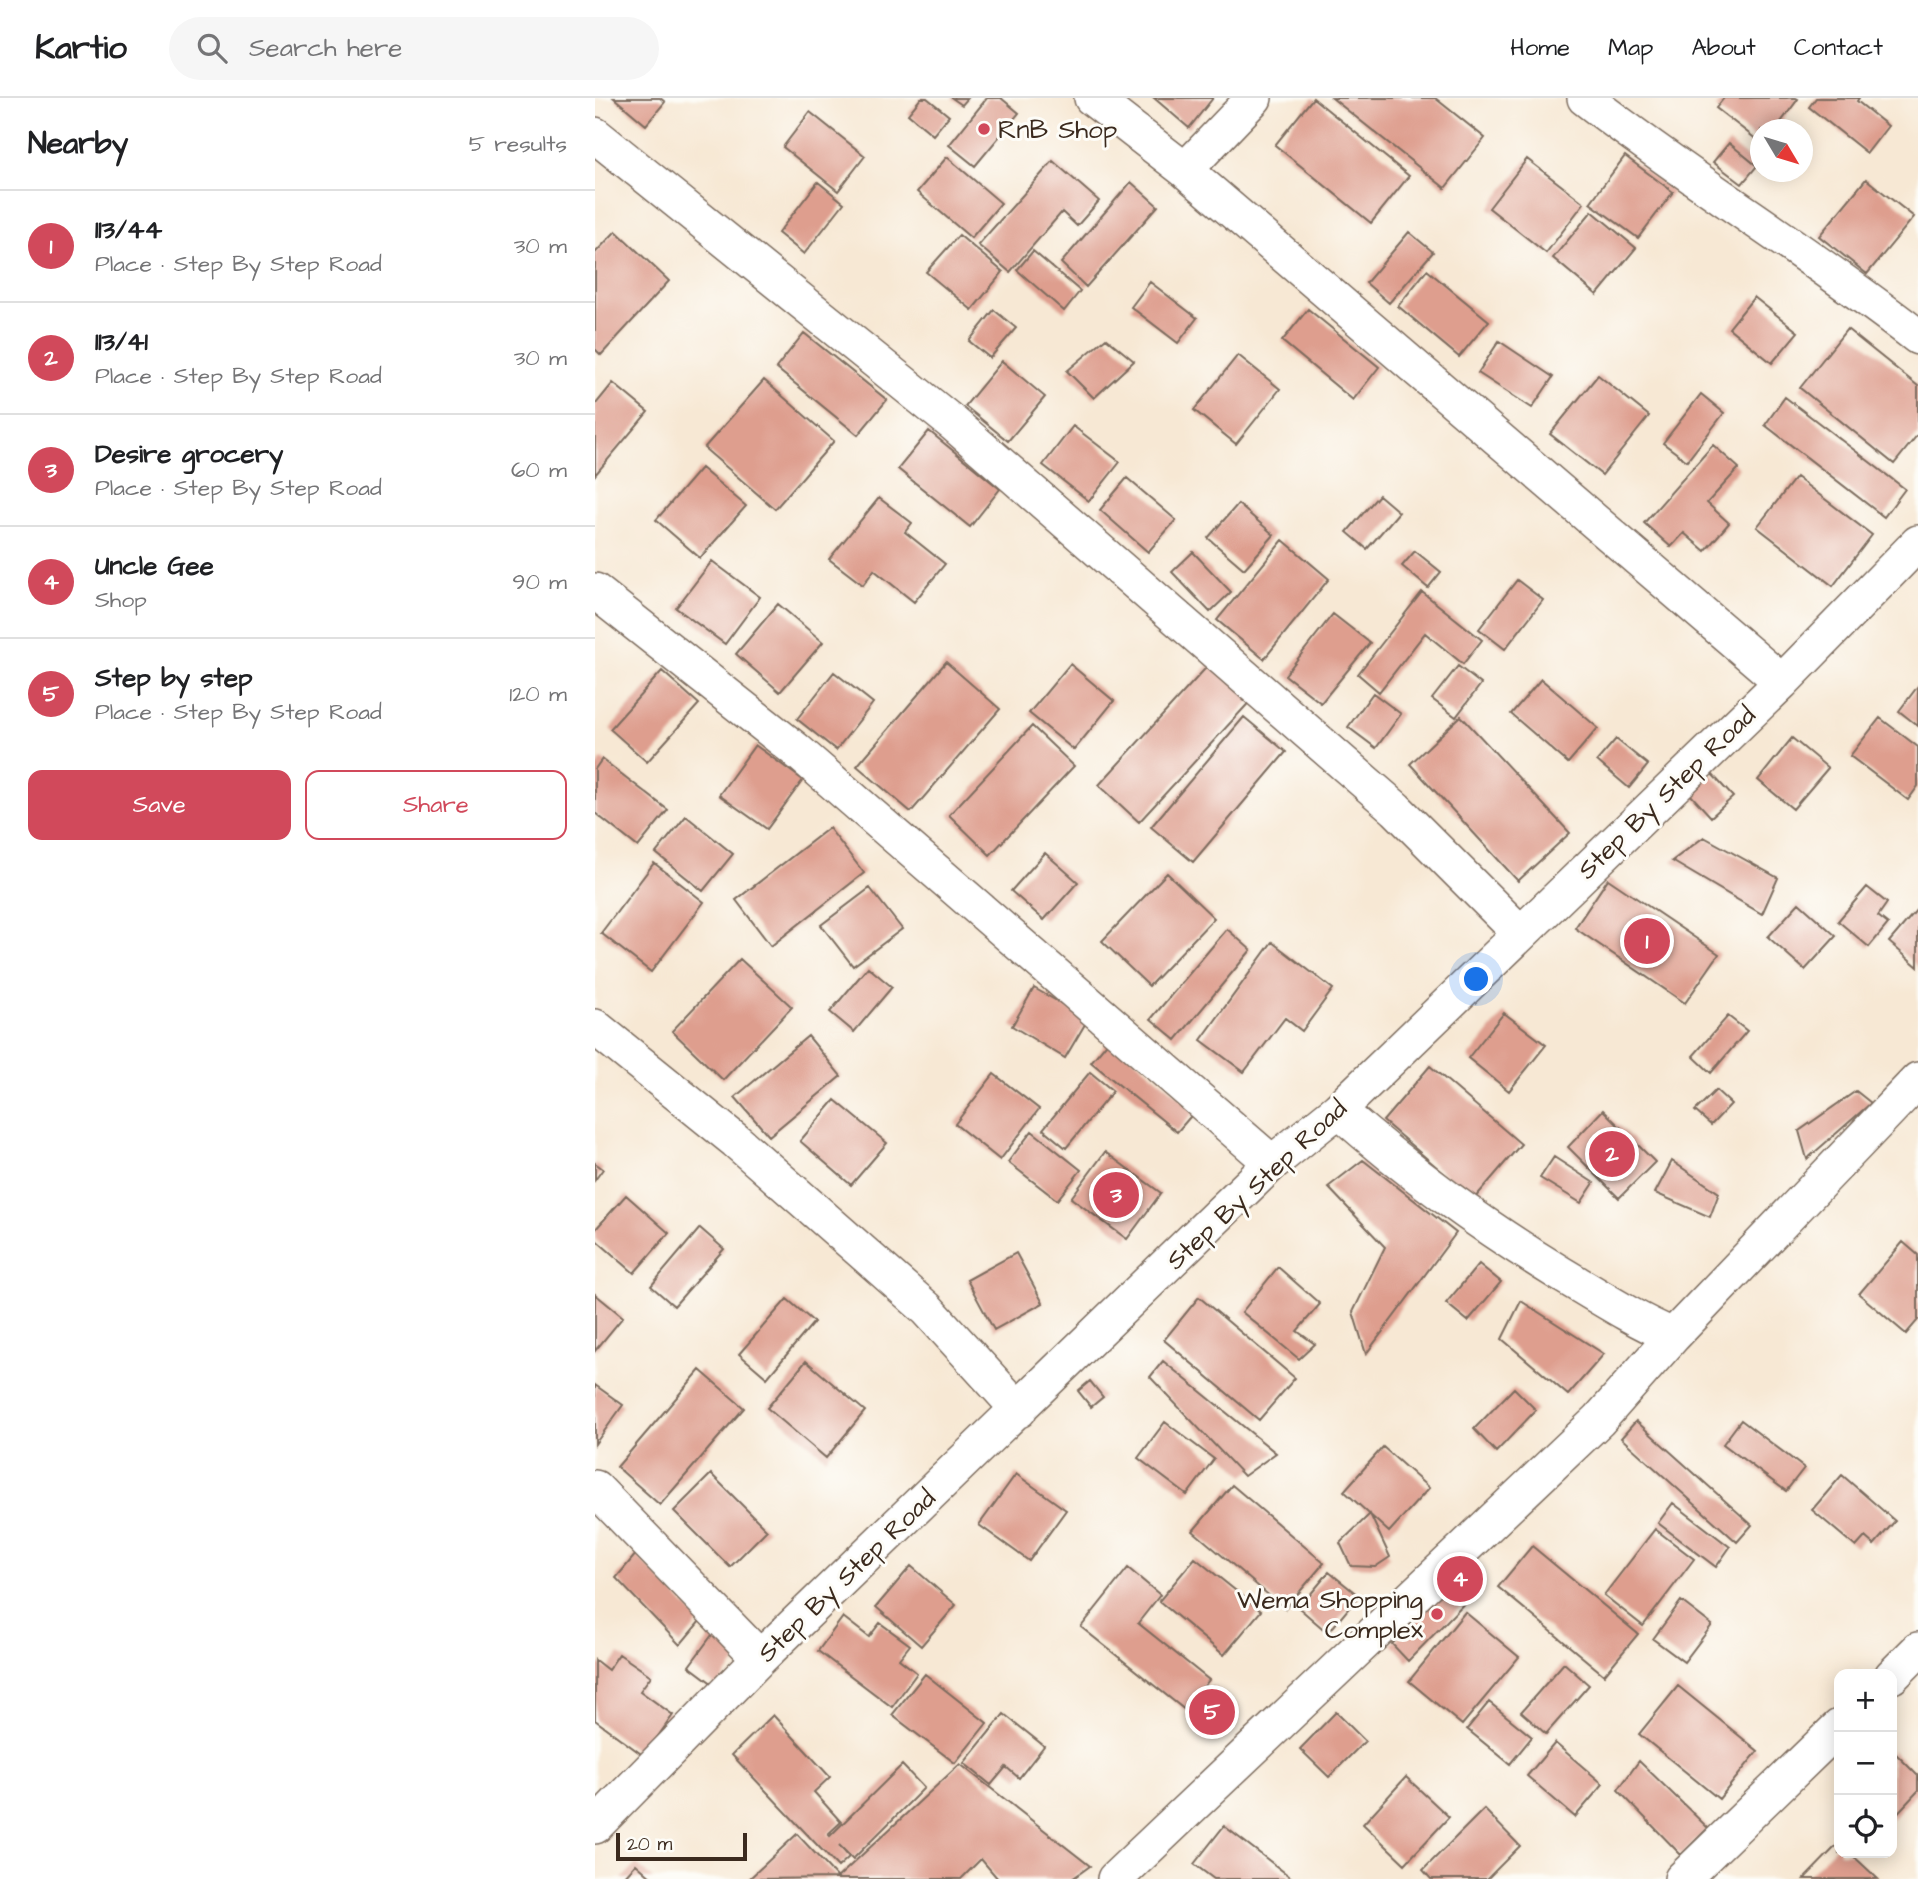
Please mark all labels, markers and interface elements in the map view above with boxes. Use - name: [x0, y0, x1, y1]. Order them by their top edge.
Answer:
- search box: [169, 17, 659, 80]
- text: Kartio: [35, 25, 127, 71]
- icon: search: [193, 29, 231, 67]
- text: Search here: [249, 30, 402, 66]
- text: Home: [1510, 31, 1570, 65]
- text: Map: [1608, 31, 1653, 65]
- text: About: [1691, 31, 1756, 65]
- text: Contact: [1794, 31, 1883, 65]
- place label: RnB Shop: [998, 112, 1117, 148]
- north arrow: [1750, 119, 1813, 182]
- marker: RnB Shop: [976, 121, 992, 137]
- text: Nearby: [28, 123, 128, 165]
- text: 5 results: [469, 128, 567, 160]
- text: 113/44: [95, 212, 162, 248]
- text: 1: [50, 230, 52, 262]
- text: 30 m: [514, 230, 567, 262]
- text: Place · Step By Step Road: [95, 248, 382, 280]
- text: 113/41: [95, 324, 148, 360]
- text: 2: [44, 342, 58, 374]
- text: 30 m: [514, 342, 567, 374]
- text: Place · Step By Step Road: [95, 360, 382, 392]
- text: Desire grocery: [95, 436, 283, 472]
- text: 3: [45, 454, 57, 486]
- text: 60 m: [511, 454, 567, 486]
- text: Place · Step By Step Road: [95, 472, 382, 504]
- text: Uncle Gee: [95, 548, 214, 584]
- text: 4: [43, 566, 59, 598]
- text: 90 m: [512, 566, 567, 598]
- text: Shop: [95, 584, 147, 616]
- text: Step by step: [95, 660, 253, 696]
- text: 5: [43, 678, 59, 710]
- text: 120 m: [509, 678, 567, 710]
- text: Place · Step By Step Road: [95, 696, 382, 728]
- street label: Step By Step Road: [1570, 698, 1765, 889]
- button: Save: [28, 770, 291, 840]
- button: Share: [305, 770, 567, 840]
- pin: 1: [1624, 915, 1670, 967]
- your location: [1459, 962, 1493, 996]
- street label: Step By Step Road: [1158, 1091, 1356, 1280]
- pin: 2: [1589, 1128, 1635, 1180]
- pin: 3: [1093, 1169, 1139, 1221]
- street label: Step By Step Road: [750, 1481, 945, 1672]
- pin: 4: [1437, 1553, 1483, 1605]
- place label: Wema Shopping Complex: [1237, 1582, 1424, 1648]
- marker: Wema Shopping Complex: [1429, 1606, 1445, 1622]
- map controls: [1834, 1669, 1897, 1858]
- button: +: [1834, 1669, 1897, 1732]
- pin: 5: [1189, 1686, 1235, 1738]
- button: −: [1834, 1732, 1897, 1795]
- button: locate: [1834, 1795, 1897, 1858]
- scale bar: [616, 1830, 747, 1862]
- text: 20 m: [627, 1831, 672, 1858]

